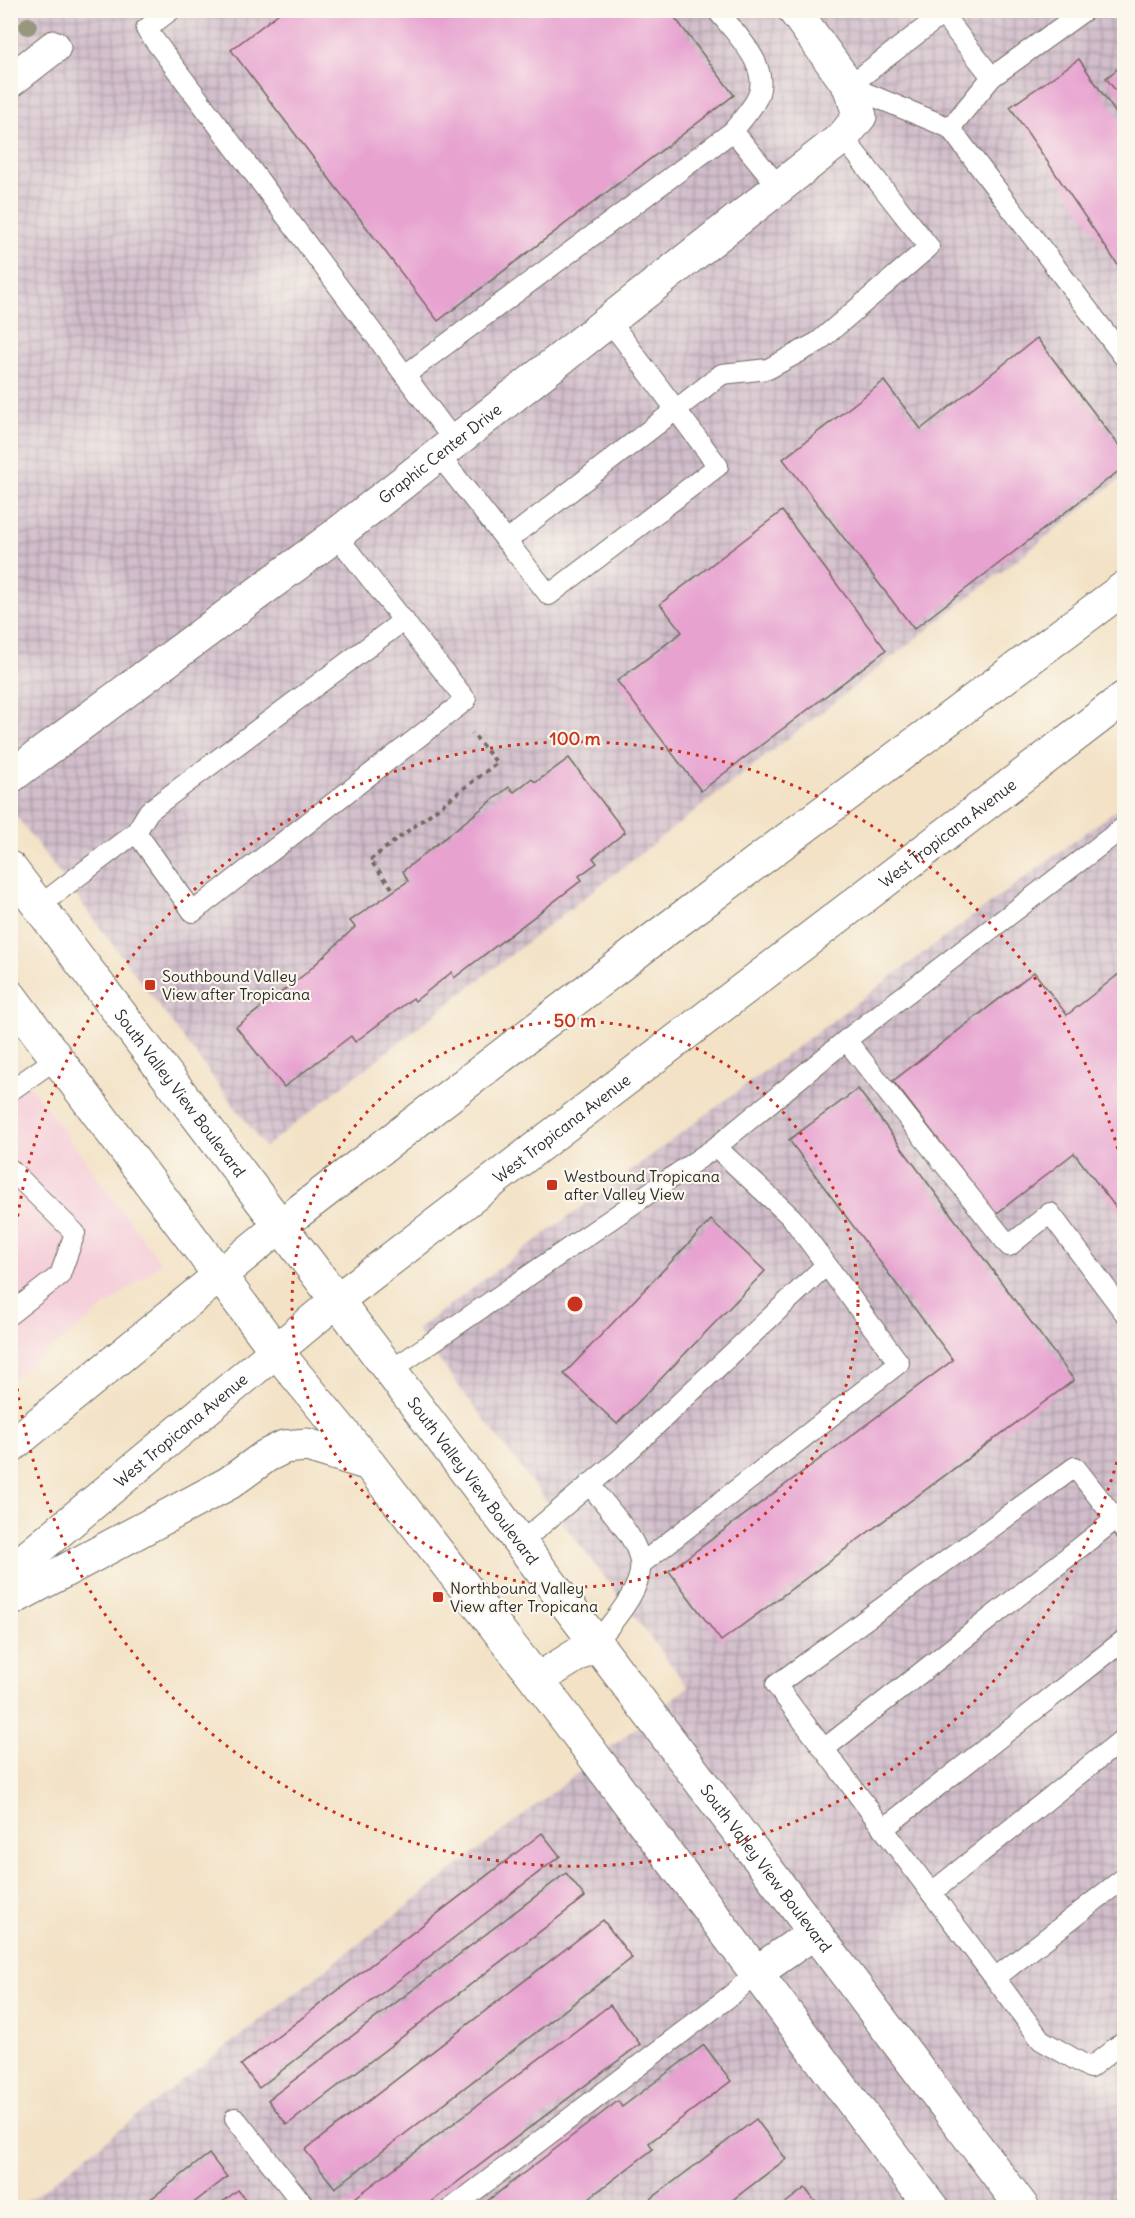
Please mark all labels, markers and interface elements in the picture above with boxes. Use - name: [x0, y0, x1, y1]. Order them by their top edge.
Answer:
- street label: Graphic Center Drive: [374, 399, 505, 508]
- text: 100 m: [550, 727, 601, 750]
- street label: West Tropicana Avenue: [875, 774, 1020, 892]
- place label: Southbound Valley View after Tropicana: [162, 966, 310, 1004]
- marker: Southbound Valley View after Tropicana: [143, 978, 157, 992]
- street label: South Valley View Boulevard: [110, 1005, 250, 1181]
- text: 50 m: [554, 1009, 596, 1032]
- street label: West Tropicana Avenue: [489, 1070, 634, 1187]
- place label: Westbound Tropicana after Valley View: [564, 1166, 720, 1204]
- marker: Westbound Tropicana after Valley View: [545, 1178, 559, 1192]
- centre of rings: [565, 1294, 585, 1314]
- street label: West Tropicana Avenue: [110, 1369, 252, 1491]
- street label: South Valley View Boulevard: [403, 1393, 543, 1569]
- place label: Northbound Valley View after Tropicana: [450, 1578, 598, 1616]
- marker: Northbound Valley View after Tropicana: [431, 1590, 445, 1604]
- street label: South Valley View Boulevard: [696, 1780, 836, 1956]

